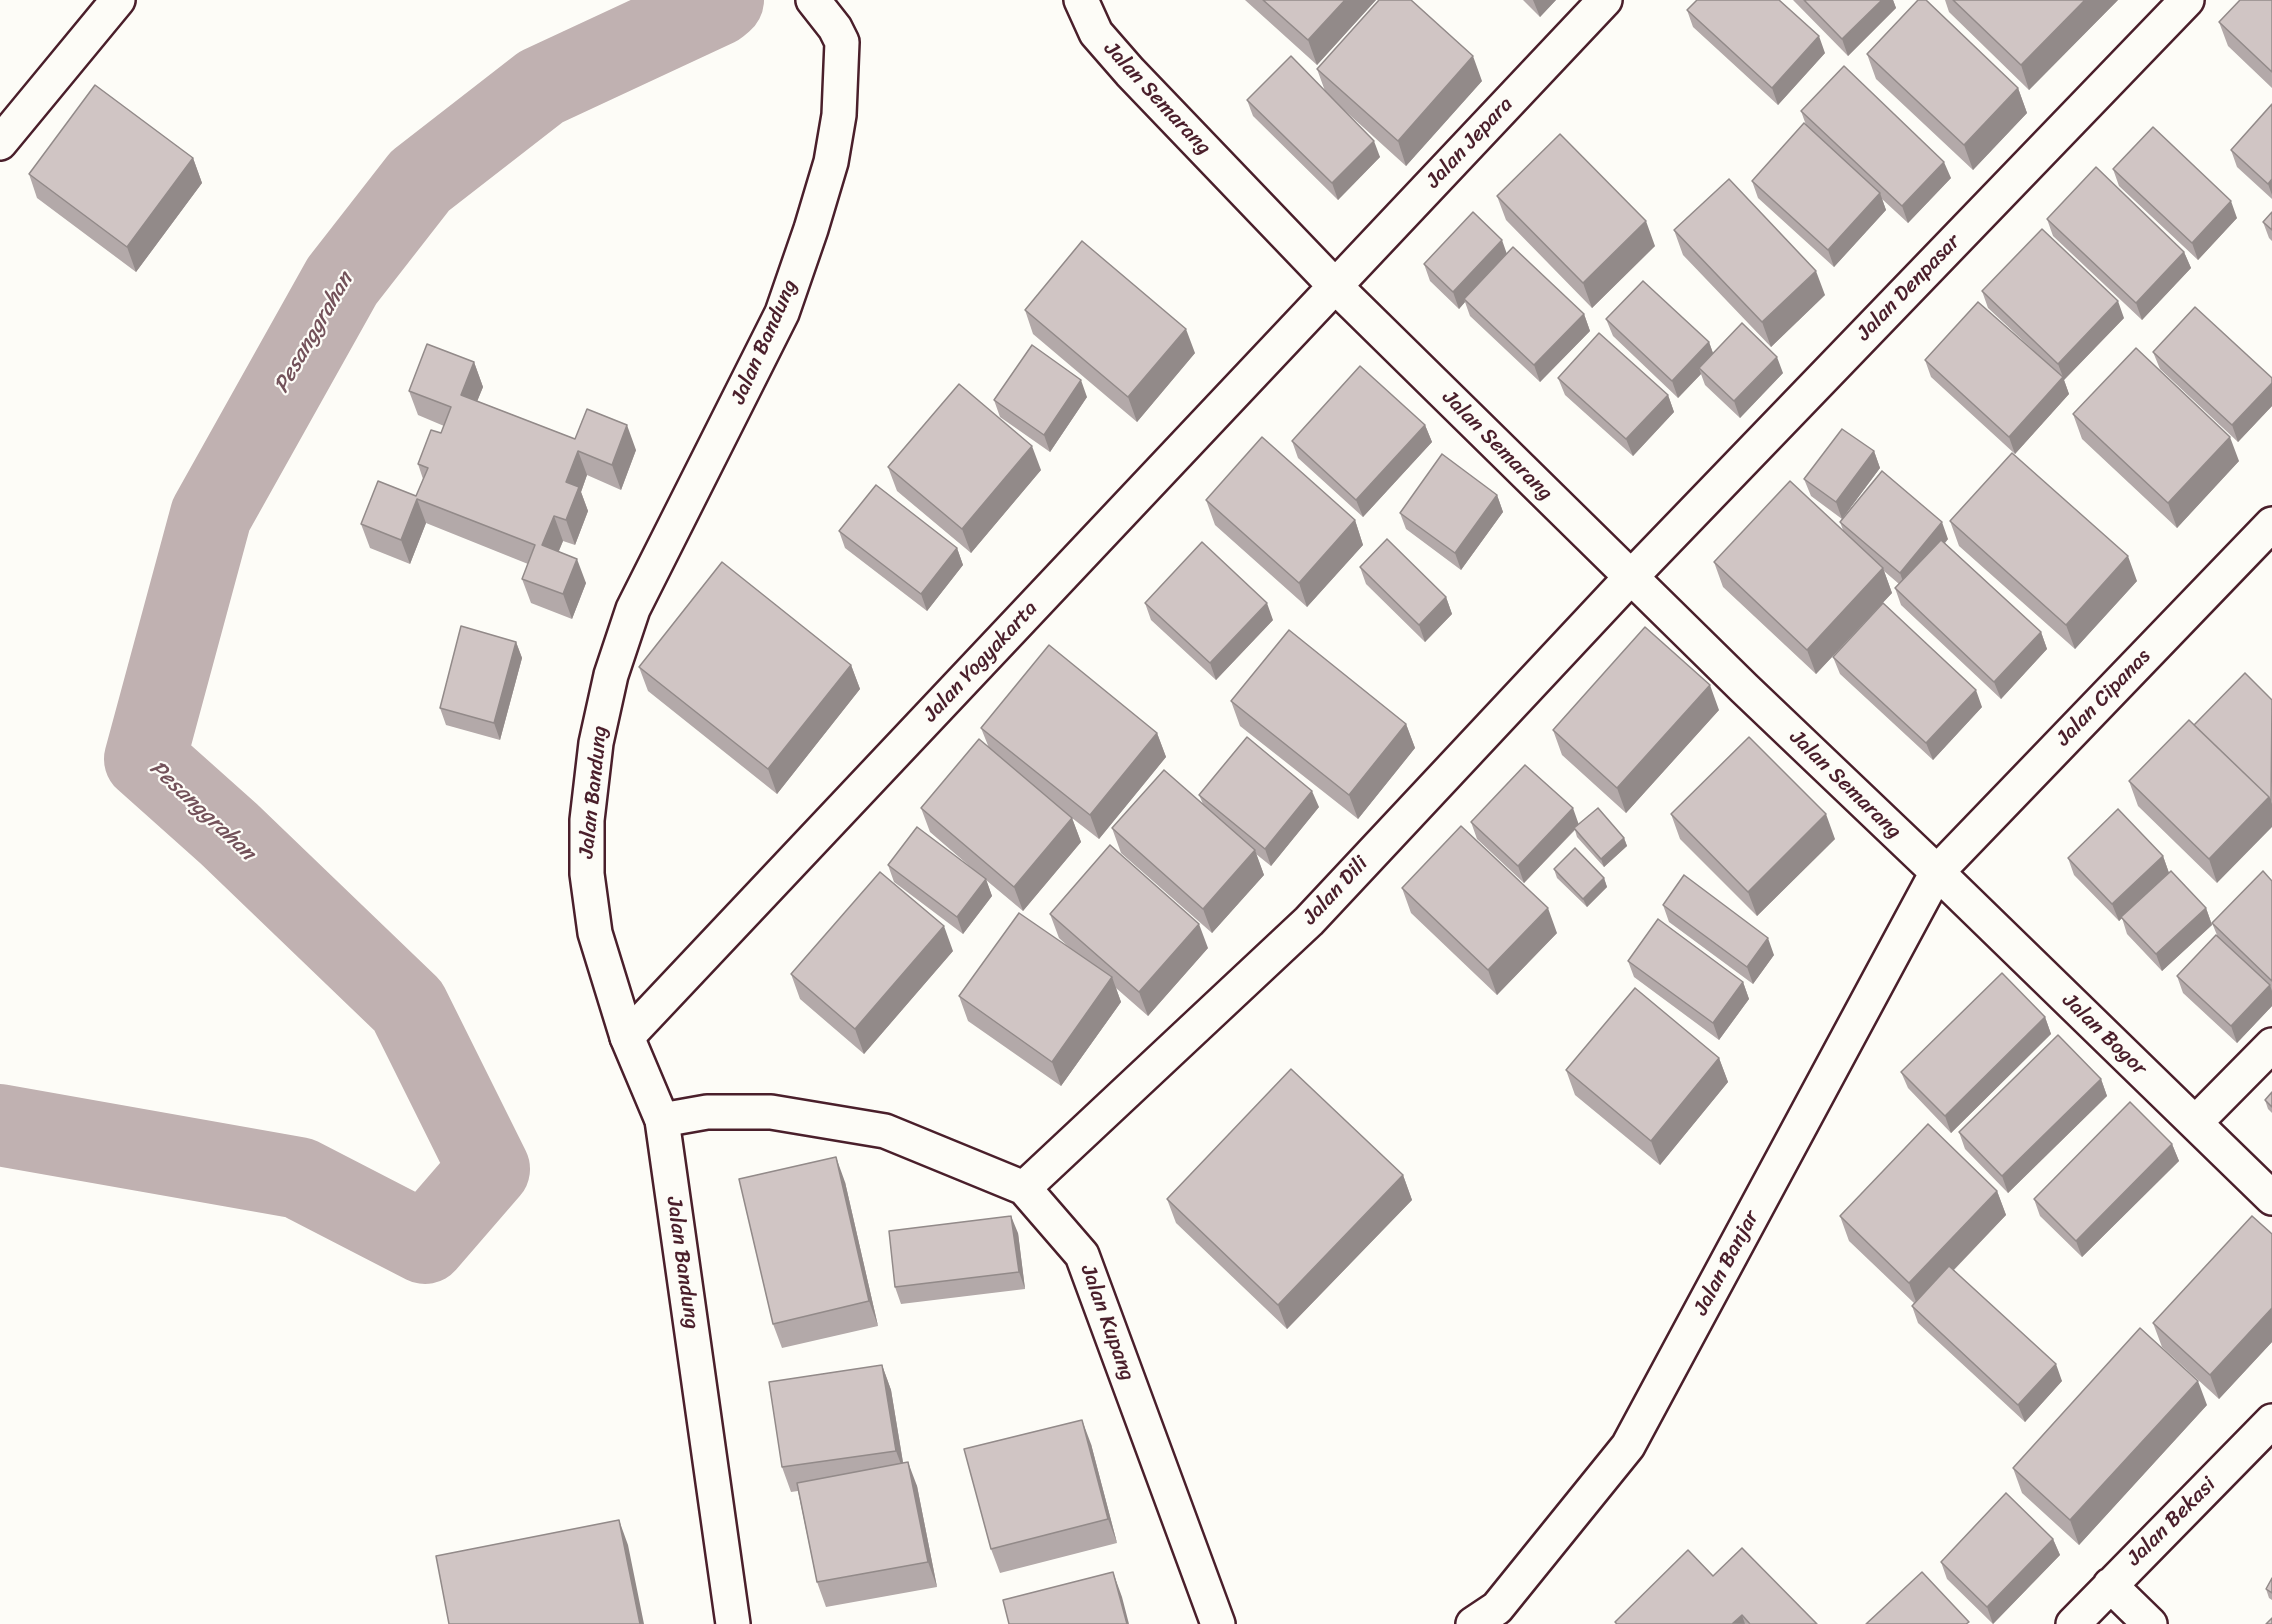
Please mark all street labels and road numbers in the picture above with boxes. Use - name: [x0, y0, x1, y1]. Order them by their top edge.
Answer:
- street label: Jalan Semarang: [1098, 37, 1216, 161]
- street label: Jalan Jepara: [1422, 92, 1518, 194]
- street label: Jalan Denpasar: [1852, 230, 1966, 346]
- street label: Jalan Bandung: [726, 276, 804, 408]
- street label: Jalan Semarang: [1437, 386, 1557, 506]
- street label: Jalan Yogyakarta: [919, 596, 1043, 728]
- street label: Jalan Cipanas: [2052, 644, 2156, 752]
- street label: Jalan Bandung: [575, 724, 613, 860]
- street label: Jalan Semarang: [1784, 725, 1906, 845]
- street label: Jalan Dili: [1298, 852, 1374, 930]
- street label: Jalan Bogor: [2057, 989, 2151, 1081]
- street label: Jalan Bandung: [660, 1195, 704, 1331]
- street label: Jalan Banjar: [1689, 1206, 1765, 1320]
- street label: Jalan Kupang: [1074, 1262, 1140, 1384]
- street label: Jalan Bekasi: [2122, 1472, 2222, 1572]

